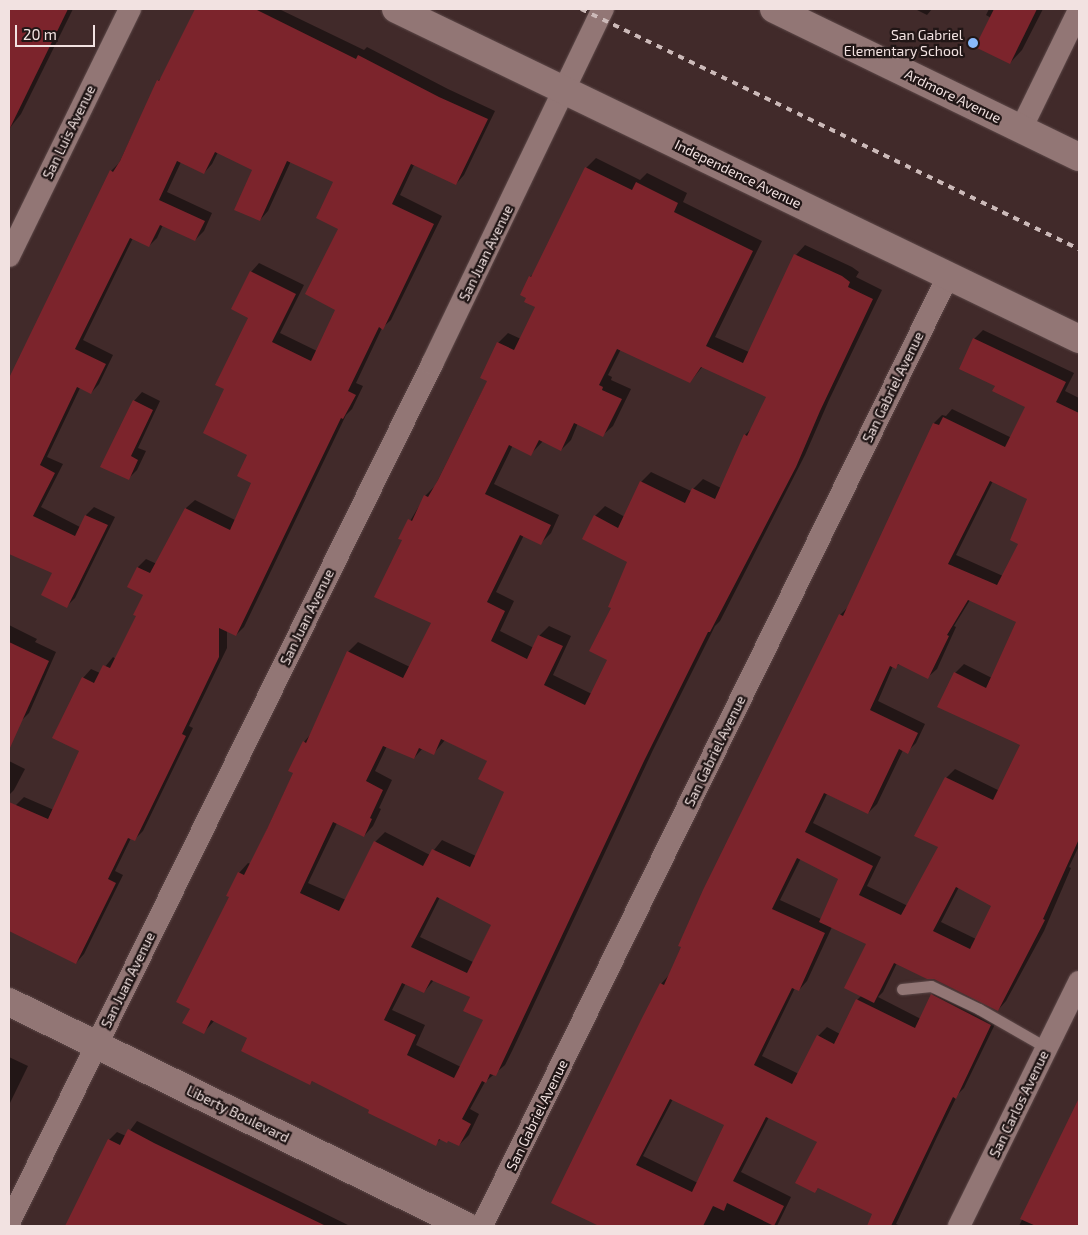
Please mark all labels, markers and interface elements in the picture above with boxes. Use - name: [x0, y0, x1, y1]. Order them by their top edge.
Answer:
- scale bar: [18, 15, 98, 47]
- text: 20 m: [23, 25, 57, 43]
- place label: San Gabriel Elementary School: [844, 27, 963, 59]
- marker: San Gabriel Elementary School: [967, 37, 979, 49]
- street label: Ardmore Avenue: [902, 65, 1004, 127]
- street label: San Luis Avenue: [39, 82, 99, 182]
- street label: Independence Avenue: [672, 136, 804, 212]
- street label: San Juan Avenue: [455, 202, 517, 304]
- street label: San Gabriel Avenue: [859, 328, 927, 446]
- street label: San Juan Avenue: [276, 566, 338, 668]
- street label: San Gabriel Avenue: [681, 692, 749, 810]
- street label: San Juan Avenue: [97, 929, 159, 1031]
- street label: San Carlos Avenue: [986, 1048, 1052, 1160]
- street label: San Gabriel Avenue: [503, 1056, 571, 1174]
- street label: Liberty Boulevard: [184, 1082, 292, 1146]

